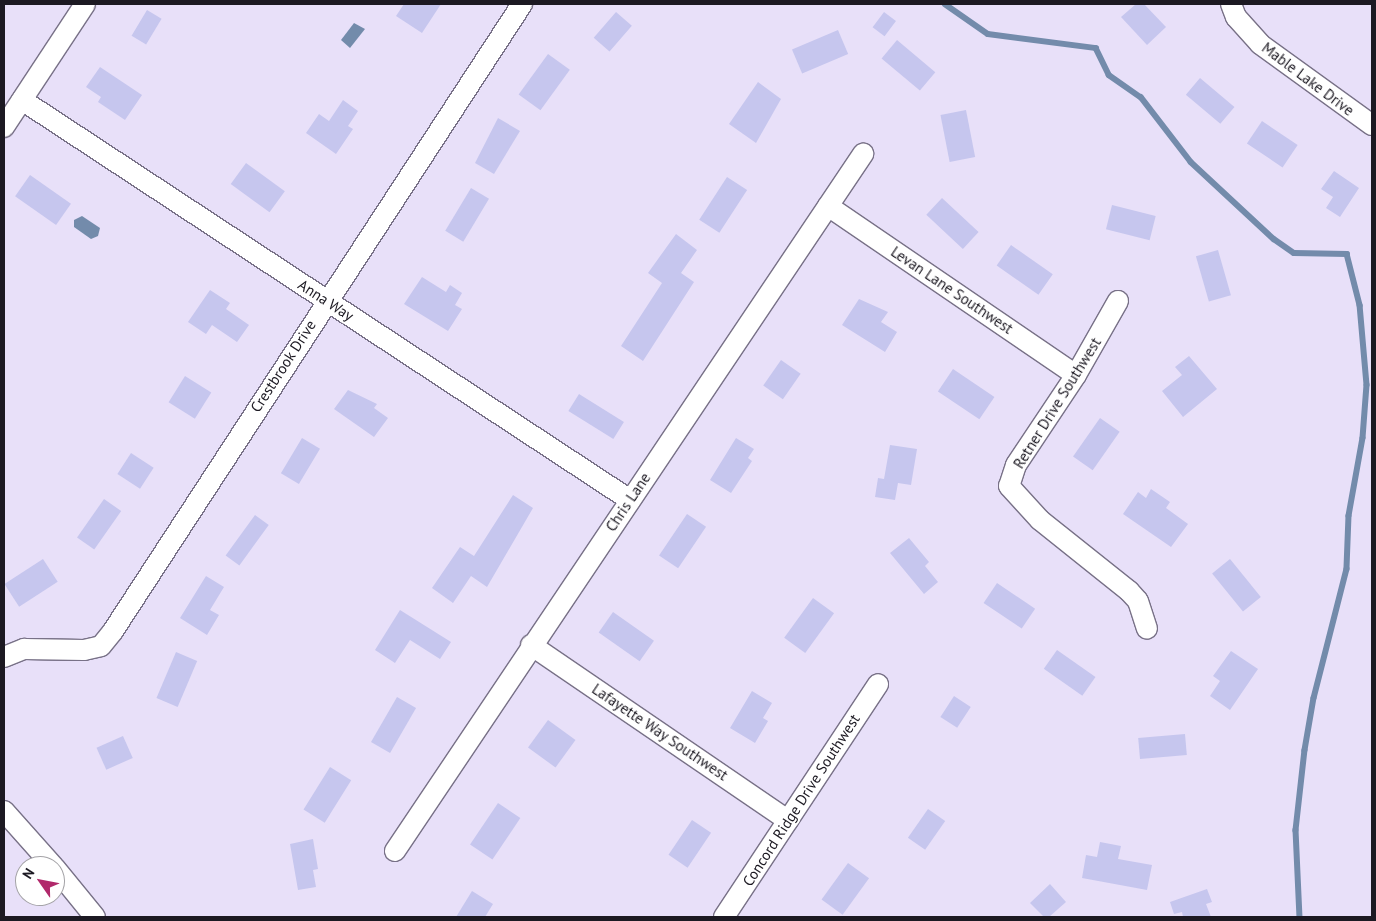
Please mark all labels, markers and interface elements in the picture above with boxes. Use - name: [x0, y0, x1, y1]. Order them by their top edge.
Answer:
- street label: Mable Lake Drive: [1258, 39, 1358, 119]
- street label: Levan Lane Southwest: [888, 243, 1016, 337]
- street label: Anna Way: [295, 275, 357, 325]
- street label: Crestbrook Drive: [246, 316, 320, 416]
- street label: Retner Drive Southwest: [1009, 334, 1105, 472]
- street label: Chris Lane: [602, 469, 654, 535]
- street label: Lafayette Way Southwest: [588, 680, 732, 784]
- street label: Concord Ridge Drive Southwest: [739, 711, 863, 889]
- north arrow: [15, 856, 65, 906]
- text: N: [18, 865, 38, 882]

